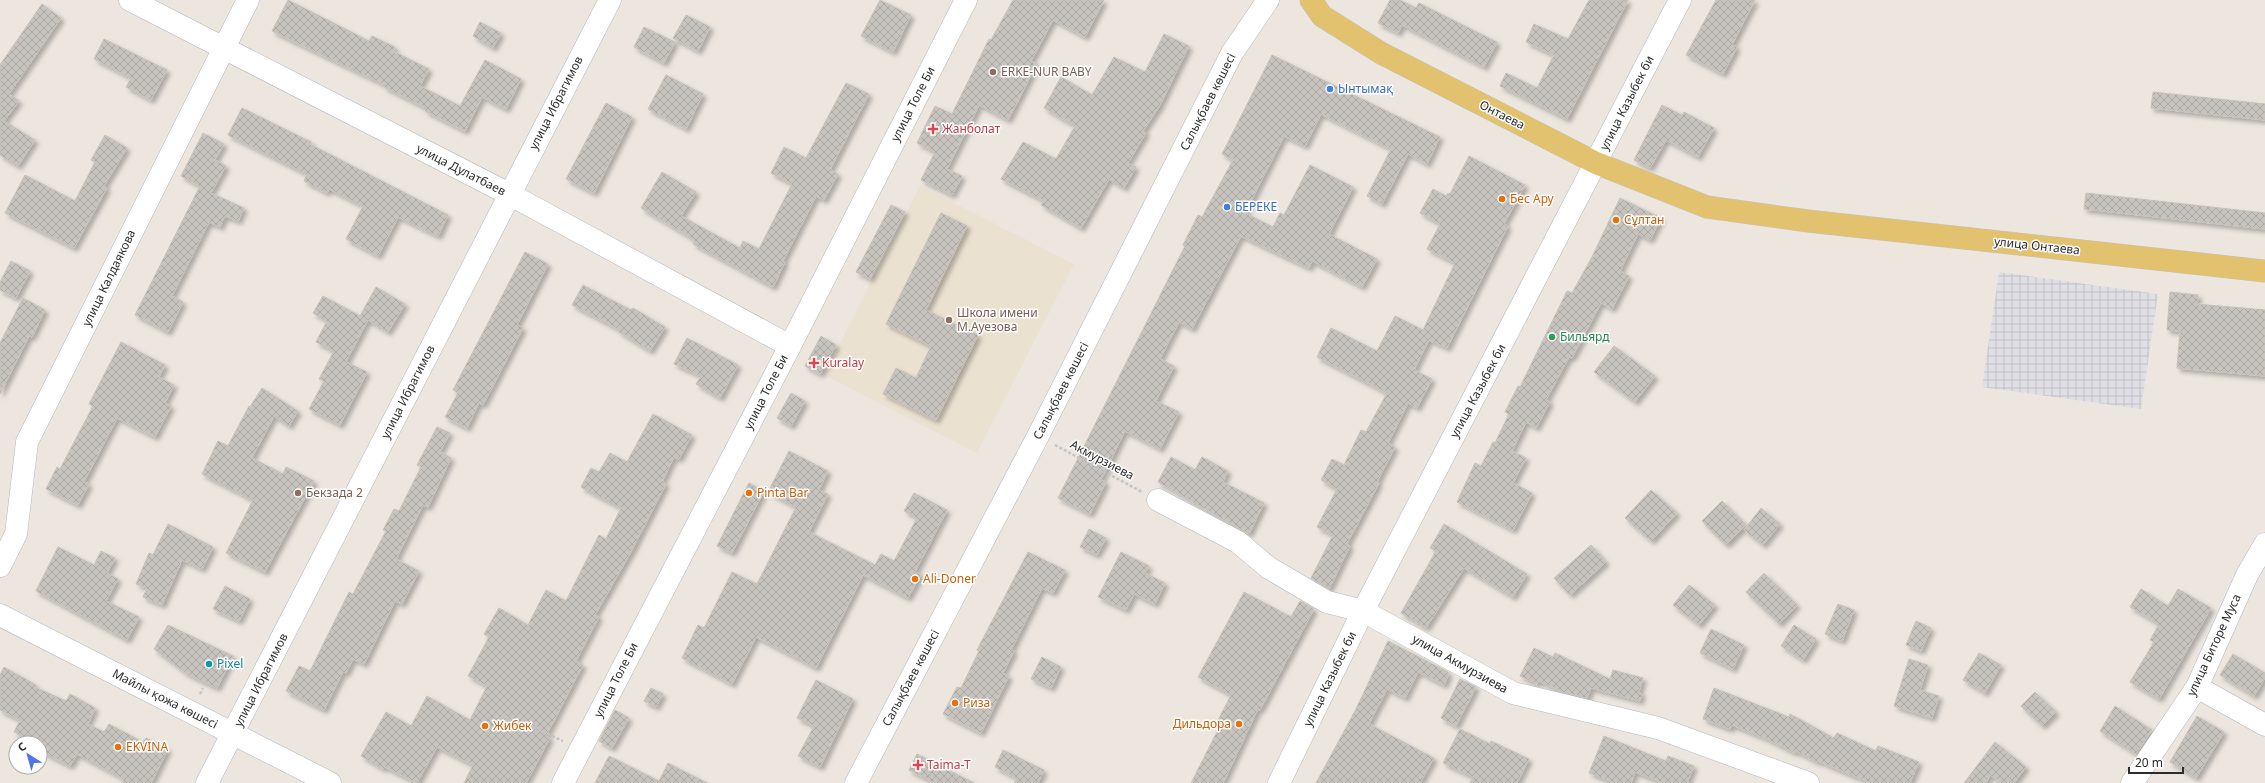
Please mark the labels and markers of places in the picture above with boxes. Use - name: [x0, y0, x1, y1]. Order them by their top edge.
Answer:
- place label: ERKE-NUR BABY: [1001, 63, 1092, 80]
- marker: ERKE-NUR BABY: [988, 67, 998, 77]
- place label: Ынтымақ: [1338, 80, 1393, 97]
- marker: Ынтымақ: [1325, 84, 1335, 94]
- place label: Жанболат: [942, 120, 1001, 137]
- marker: Жанболат: [927, 123, 939, 135]
- place label: Бес Ару: [1510, 190, 1555, 207]
- marker: Бес Ару: [1497, 194, 1507, 204]
- place label: БЕРЕКЕ: [1235, 198, 1277, 215]
- marker: БЕРЕКЕ: [1222, 202, 1232, 212]
- place label: Сұлтан: [1624, 211, 1664, 228]
- marker: Сұлтан: [1611, 215, 1621, 225]
- place label: Школа имени М.Ауезова: [957, 304, 1038, 335]
- marker: Школа имени М.Ауезова: [944, 315, 954, 325]
- place label: Бильярд: [1560, 328, 1610, 345]
- marker: Бильярд: [1547, 332, 1557, 342]
- place label: Kuralay: [822, 354, 865, 371]
- marker: Kuralay: [809, 358, 819, 368]
- place label: Бекзада 2: [306, 484, 363, 501]
- place label: Pinta Bar: [757, 484, 808, 501]
- marker: Бекзада 2: [293, 488, 303, 498]
- marker: Pinta Bar: [744, 488, 754, 498]
- place label: Ali-Doner: [923, 570, 976, 587]
- marker: Ali-Doner: [910, 574, 920, 584]
- place label: Pixel: [217, 655, 243, 672]
- marker: Pixel: [204, 659, 214, 669]
- place label: Риза: [963, 694, 990, 711]
- marker: Риза: [950, 698, 960, 708]
- place label: Дильдора: [1173, 715, 1231, 732]
- place label: Жибек: [493, 717, 532, 734]
- marker: Дильдора: [1234, 719, 1244, 729]
- marker: Жибек: [480, 721, 490, 731]
- place label: EKVINA: [126, 738, 168, 755]
- marker: EKVINA: [113, 742, 123, 752]
- place label: Taima-T: [927, 756, 971, 773]
- marker: Taima-T: [912, 759, 924, 771]

